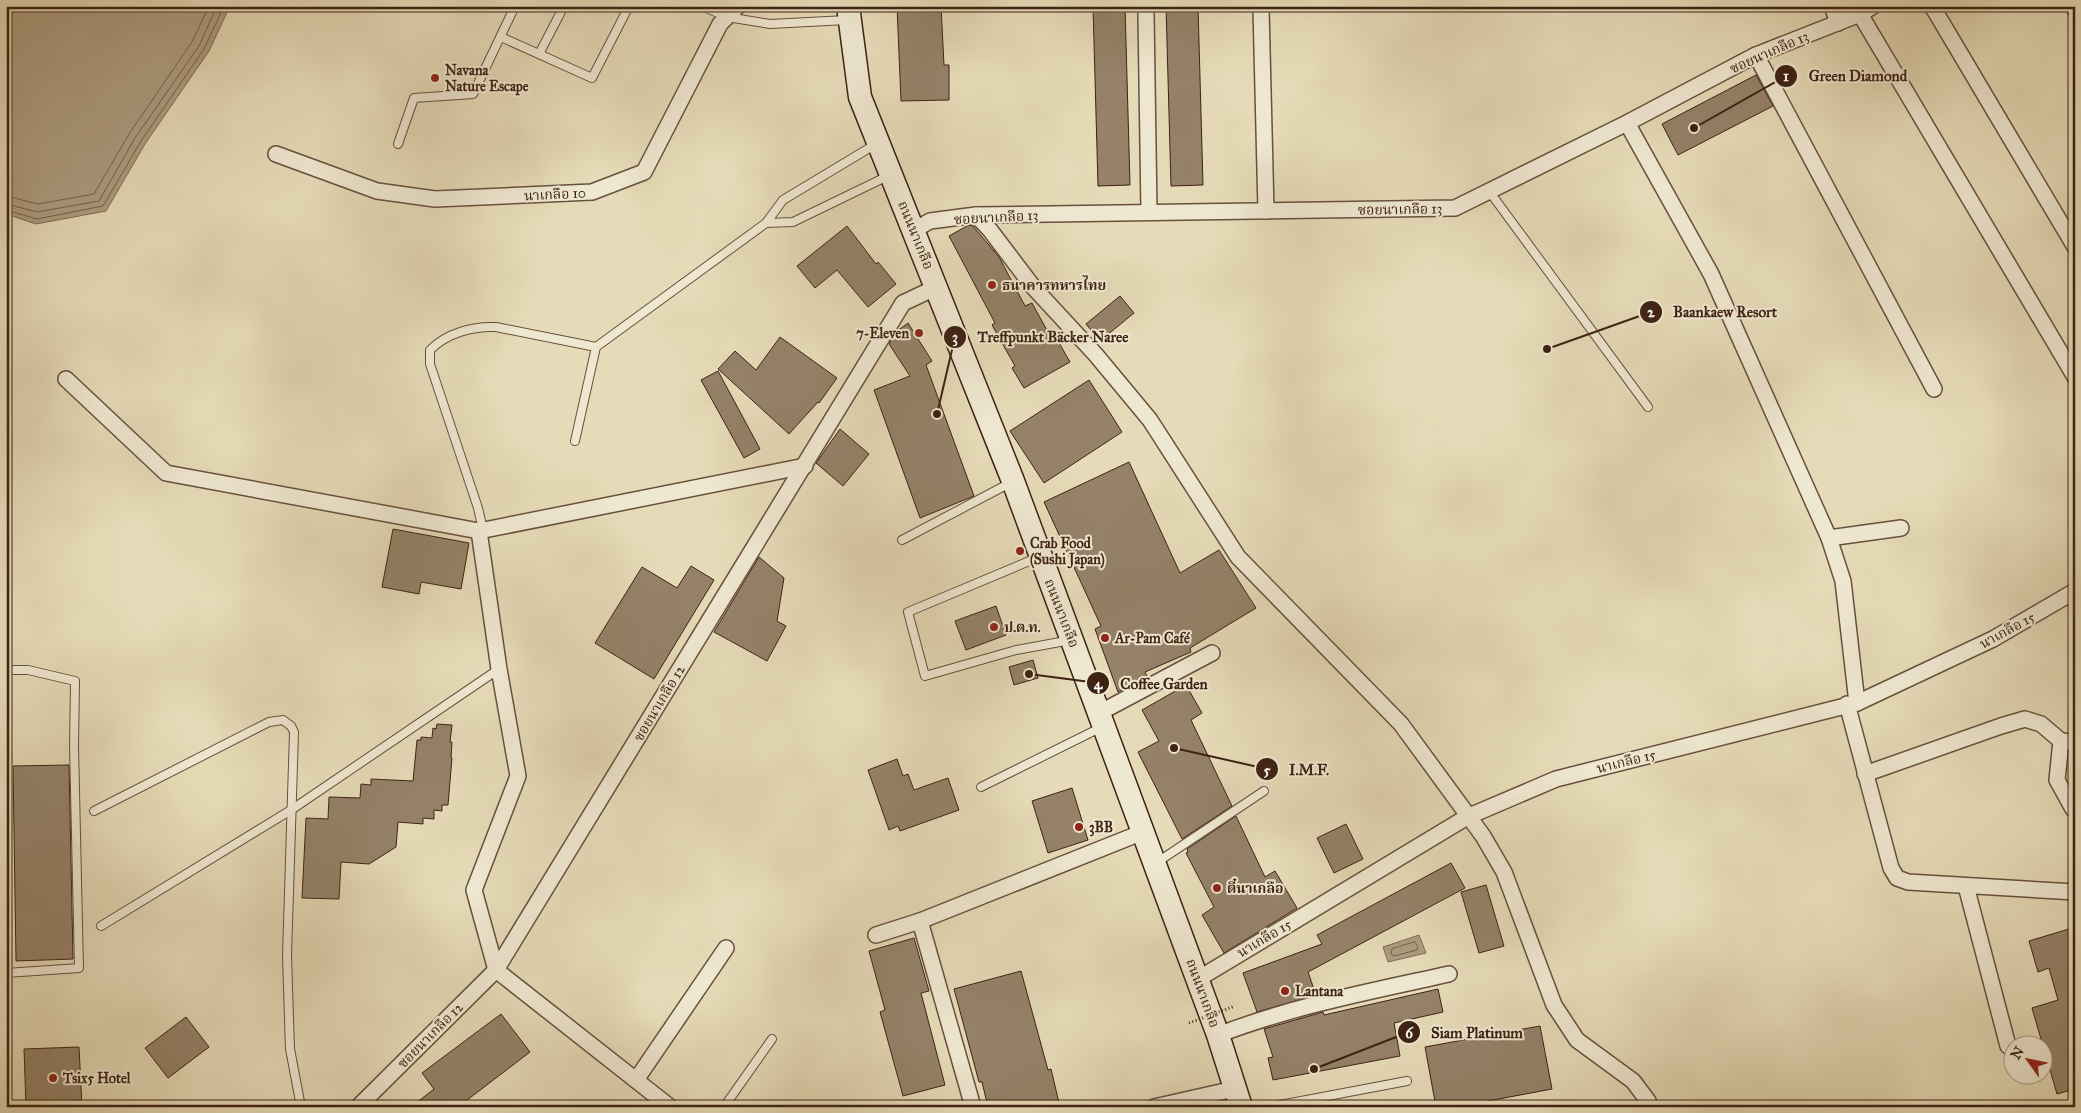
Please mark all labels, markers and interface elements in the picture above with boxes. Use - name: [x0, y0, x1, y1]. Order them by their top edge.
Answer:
- street label: ซอยนาเกลือ 13: [1727, 27, 1811, 77]
- callout: Green Diamond: [1773, 61, 1917, 91]
- place label: Navana Nature Escape: [445, 62, 529, 96]
- text: Green Diamond: [1809, 67, 1908, 85]
- marker: Navana Nature Escape: [429, 72, 441, 84]
- street label: นาเกลือ 10: [524, 184, 586, 205]
- street label: ถนนนาเกลือ: [894, 198, 937, 272]
- street label: ซอยนาเกลือ 13: [1358, 200, 1442, 219]
- street label: ซอยนาเกลือ 13: [953, 207, 1039, 228]
- place label: ธนาคารทหารไทย: [1002, 275, 1106, 294]
- marker: ธนาคารทหารไทย: [986, 279, 998, 291]
- callout: Baankaew Resort: [1638, 297, 1787, 327]
- text: 2: [1647, 303, 1655, 321]
- text: Baankaew Resort: [1673, 303, 1778, 321]
- callout: Treffpunkt Bäcker Naree: [943, 322, 1139, 352]
- place label: 7-Eleven: [856, 325, 909, 342]
- marker: 7-Eleven: [913, 327, 925, 339]
- text: 3: [952, 328, 958, 347]
- text: Treffpunkt Bäcker Naree: [977, 328, 1129, 347]
- place label: Crab Food (Sushi Japan): [1030, 535, 1105, 569]
- marker: Crab Food (Sushi Japan): [1014, 545, 1026, 557]
- street label: ถนนนาเกลือ: [1041, 576, 1082, 650]
- street label: นาเกลือ 15: [1977, 608, 2038, 653]
- place label: ป.ต.ท.: [1004, 619, 1041, 636]
- marker: ป.ต.ท.: [988, 621, 1000, 633]
- place label: Ar-Pam Café: [1114, 630, 1191, 647]
- marker: Ar-Pam Café: [1099, 632, 1111, 644]
- street label: ซอยนาเกลือ 12: [630, 662, 689, 744]
- callout: Coffee Garden: [1086, 668, 1218, 698]
- text: 4: [1094, 675, 1103, 694]
- text: Coffee Garden: [1120, 675, 1209, 693]
- street label: นาเกลือ 15: [1595, 746, 1658, 777]
- callout: I.M.F.: [1254, 754, 1339, 784]
- text: 5: [1264, 761, 1271, 779]
- text: I.M.F.: [1289, 761, 1329, 779]
- place label: 3BB: [1089, 819, 1113, 837]
- marker: 3BB: [1073, 821, 1085, 833]
- place label: ตี๋นาเกลือ: [1227, 878, 1284, 897]
- marker: ตี๋นาเกลือ: [1211, 882, 1223, 894]
- street label: นาเกลือ 15: [1234, 915, 1295, 961]
- street label: ถนนนาเกลือ: [1182, 956, 1223, 1030]
- place label: Lantana: [1295, 983, 1344, 1000]
- marker: Lantana: [1279, 985, 1291, 997]
- street label: ซอยนาเกลือ 12: [394, 999, 467, 1072]
- callout: Siam Platinum: [1396, 1017, 1533, 1047]
- text: 6: [1405, 1024, 1414, 1042]
- text: Siam Platinum: [1431, 1024, 1523, 1042]
- north arrow: [2004, 1036, 2054, 1086]
- text: N: [2007, 1043, 2028, 1063]
- place label: Tsix5 Hotel: [62, 1070, 132, 1087]
- marker: Tsix5 Hotel: [47, 1072, 59, 1084]

